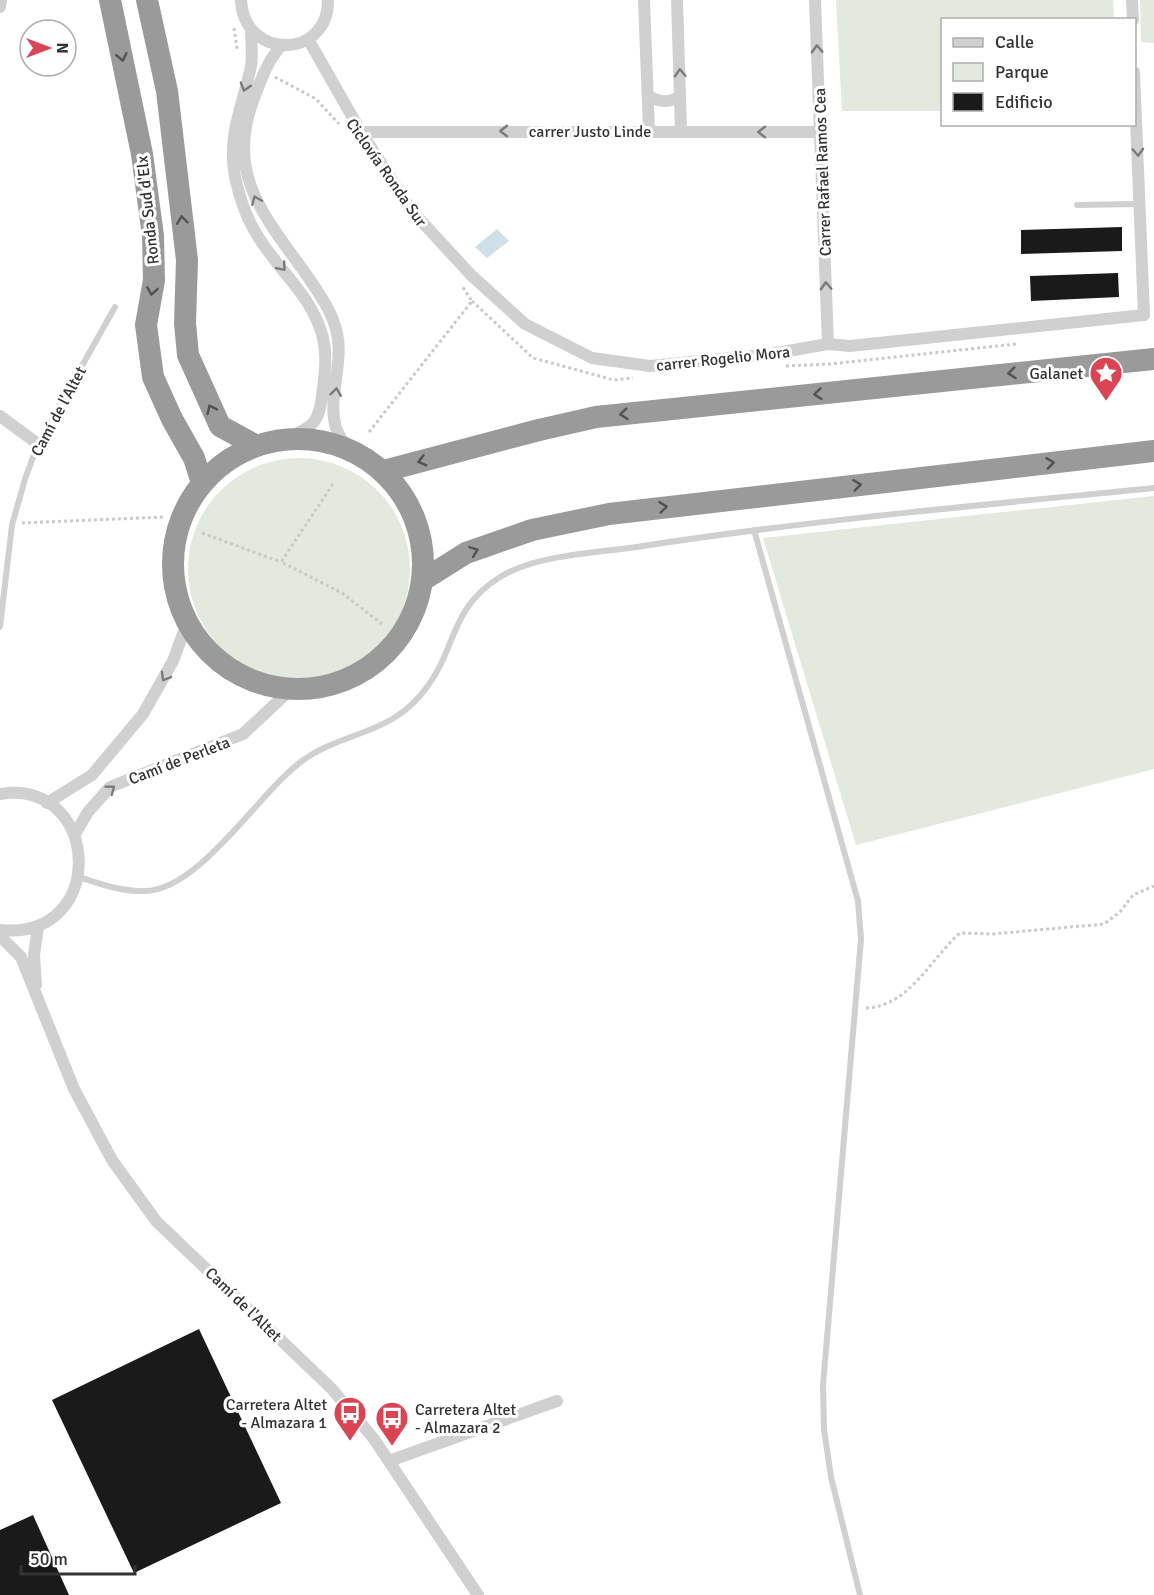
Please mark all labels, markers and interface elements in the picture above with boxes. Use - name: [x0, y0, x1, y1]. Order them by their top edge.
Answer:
- north arrow: [18, 18, 78, 78]
- legend: [941, 18, 1136, 126]
- text: Calle: [995, 31, 1034, 53]
- text: N: [52, 42, 72, 54]
- one-way arrow: [811, 45, 824, 54]
- one-way arrow: [115, 52, 128, 62]
- text: Parque: [995, 61, 1049, 83]
- one-way arrow: [673, 68, 686, 77]
- one-way arrow: [240, 81, 252, 92]
- street label: Carrer Rafael Ramos Cea: [810, 87, 836, 257]
- text: Edificio: [995, 91, 1053, 113]
- street label: Ciclovía Ronda Sur: [341, 115, 431, 231]
- street label: carrer Justo Linde: [529, 122, 651, 142]
- one-way arrow: [499, 125, 508, 137]
- one-way arrow: [757, 126, 766, 138]
- one-way arrow: [1131, 147, 1144, 156]
- street label: Ronda Sud d'Elx: [132, 154, 164, 265]
- one-way arrow: [251, 196, 263, 207]
- one-way arrow: [176, 215, 189, 224]
- one-way arrow: [275, 260, 286, 271]
- one-way arrow: [820, 281, 832, 290]
- one-way arrow: [146, 287, 158, 296]
- street label: carrer Rogelio Mora: [655, 342, 791, 376]
- place icon: Galanet: [1088, 355, 1124, 402]
- street label: Camí de l'Altet: [27, 363, 91, 460]
- place label: Galanet: [1029, 364, 1083, 384]
- one-way arrow: [1008, 366, 1017, 379]
- one-way arrow: [329, 387, 342, 397]
- one-way arrow: [814, 387, 823, 400]
- one-way arrow: [207, 405, 219, 416]
- one-way arrow: [620, 407, 629, 420]
- one-way arrow: [417, 454, 427, 467]
- one-way arrow: [1046, 457, 1055, 470]
- one-way arrow: [852, 479, 861, 492]
- one-way arrow: [658, 501, 668, 514]
- one-way arrow: [468, 546, 479, 558]
- one-way arrow: [160, 671, 172, 681]
- street label: Camí de Perleta: [126, 732, 233, 789]
- one-way arrow: [104, 785, 115, 796]
- street label: Camí de l'Altet: [201, 1263, 286, 1347]
- place label: Carretera Altet - Almazara 1: [226, 1395, 327, 1433]
- bus stop icon: Carretera Altet - Almazara 1: [332, 1395, 368, 1442]
- bus stop icon: Carretera Altet - Almazara 2: [374, 1400, 410, 1447]
- place label: Carretera Altet - Almazara 2: [415, 1400, 517, 1438]
- scale bar: [21, 1538, 135, 1576]
- text: 50 m: [30, 1548, 68, 1570]

